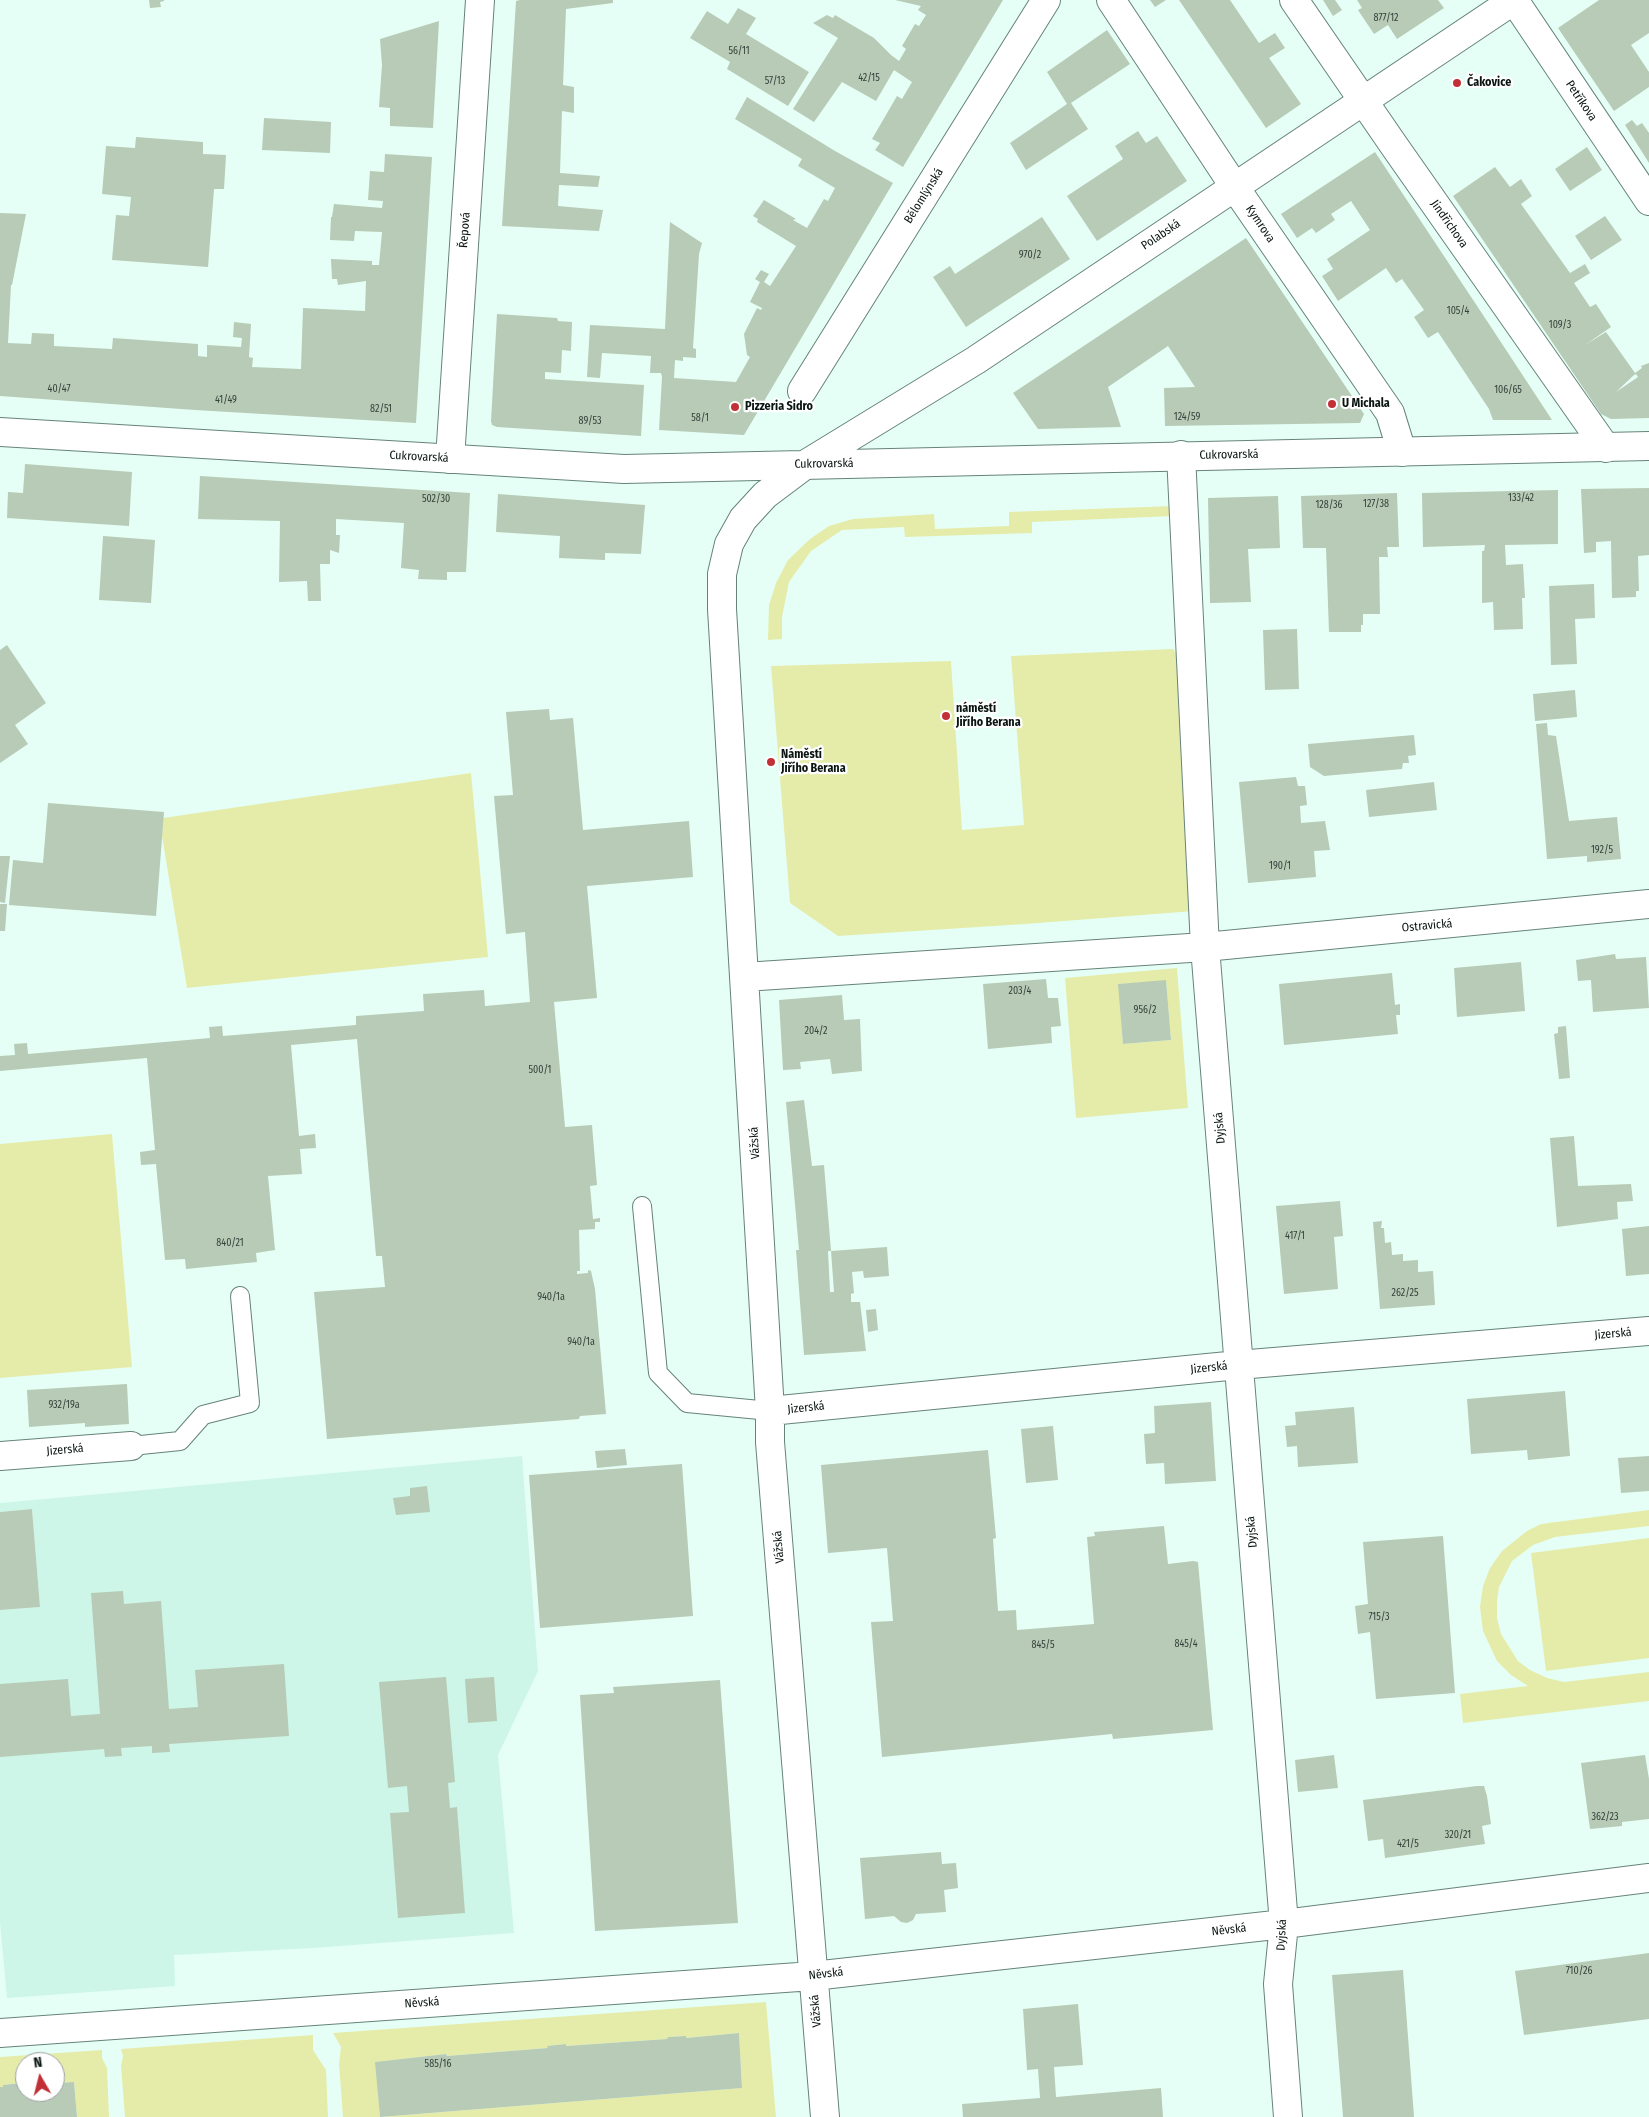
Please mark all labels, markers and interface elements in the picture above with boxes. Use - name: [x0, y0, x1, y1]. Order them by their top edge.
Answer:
- house number: 877/12: [1374, 12, 1398, 24]
- house number: 56/11: [728, 45, 750, 57]
- house number: 42/15: [858, 72, 880, 84]
- house number: 57/13: [765, 75, 785, 87]
- place label: Čakovice: [1467, 76, 1511, 90]
- marker: Čakovice: [1451, 77, 1463, 89]
- street label: Petříkova: [1562, 78, 1600, 124]
- street label: Bělomlýnská: [901, 166, 947, 226]
- street label: Jindřichova: [1427, 197, 1471, 251]
- street label: Kymrova: [1242, 203, 1278, 245]
- street label: Řepová: [457, 212, 473, 248]
- street label: Polabská: [1139, 217, 1183, 253]
- house number: 970/2: [1019, 249, 1041, 261]
- house number: 105/4: [1447, 305, 1469, 317]
- house number: 109/3: [1549, 319, 1571, 331]
- house number: 40/47: [48, 383, 70, 395]
- house number: 106/65: [1494, 384, 1522, 396]
- house number: 41/49: [215, 394, 237, 406]
- place label: U Michala: [1342, 397, 1390, 411]
- marker: U Michala: [1326, 398, 1338, 410]
- place label: Pizzeria Sidro: [745, 400, 813, 414]
- marker: Pizzeria Sidro: [729, 401, 741, 413]
- house number: 82/51: [370, 403, 392, 415]
- house number: 124/59: [1174, 411, 1200, 423]
- house number: 58/1: [691, 412, 709, 424]
- house number: 89/53: [579, 415, 601, 427]
- street label: Cukrovarská: [1199, 447, 1259, 463]
- street label: Cukrovarská: [389, 448, 449, 466]
- street label: Cukrovarská: [794, 456, 854, 472]
- house number: 133/42: [1508, 492, 1534, 504]
- house number: 502/30: [422, 493, 450, 505]
- house number: 127/38: [1363, 498, 1389, 510]
- house number: 128/36: [1315, 499, 1343, 511]
- place label: náměstí Jiřího Berana: [956, 702, 1021, 730]
- marker: náměstí Jiřího Berana: [940, 710, 952, 722]
- place label: Náměstí Jiřího Berana: [781, 748, 846, 776]
- marker: Náměstí Jiřího Berana: [765, 756, 777, 768]
- house number: 192/5: [1591, 844, 1613, 856]
- house number: 190/1: [1269, 860, 1291, 872]
- street label: Ostravická: [1401, 917, 1453, 935]
- house number: 203/4: [1009, 985, 1031, 997]
- house number: 956/2: [1134, 1004, 1156, 1016]
- house number: 204/2: [805, 1025, 827, 1037]
- house number: 500/1: [529, 1064, 551, 1076]
- street label: Dyjská: [1211, 1112, 1229, 1144]
- street label: Vážská: [747, 1126, 763, 1160]
- house number: 417/1: [1285, 1230, 1305, 1242]
- house number: 840/21: [216, 1237, 244, 1249]
- house number: 262/25: [1392, 1287, 1418, 1299]
- house number: 940/1a: [537, 1291, 565, 1303]
- street label: Jizerská: [1594, 1325, 1632, 1343]
- house number: 940/1a: [567, 1336, 595, 1348]
- street label: Jizerská: [1190, 1359, 1228, 1377]
- house number: 932/19a: [48, 1399, 80, 1411]
- street label: Jizerská: [787, 1399, 825, 1417]
- street label: Jizerská: [46, 1441, 84, 1459]
- street label: Dyjská: [1243, 1516, 1261, 1548]
- street label: Vážská: [770, 1530, 788, 1564]
- house number: 715/3: [1368, 1611, 1390, 1623]
- house number: 845/4: [1174, 1638, 1198, 1650]
- house number: 845/5: [1031, 1639, 1055, 1651]
- house number: 362/23: [1592, 1811, 1618, 1823]
- house number: 320/21: [1445, 1829, 1471, 1841]
- house number: 421/5: [1397, 1838, 1419, 1850]
- street label: Dyjská: [1274, 1919, 1290, 1951]
- street label: Něvská: [1211, 1921, 1247, 1939]
- street label: Něvská: [808, 1965, 844, 1983]
- house number: 710/26: [1566, 1965, 1592, 1977]
- street label: Vážská: [807, 1994, 825, 2028]
- street label: Něvská: [404, 1995, 440, 2011]
- north arrow: [15, 2052, 65, 2102]
- text: N: [33, 2054, 43, 2072]
- house number: 585/16: [425, 2058, 451, 2070]

